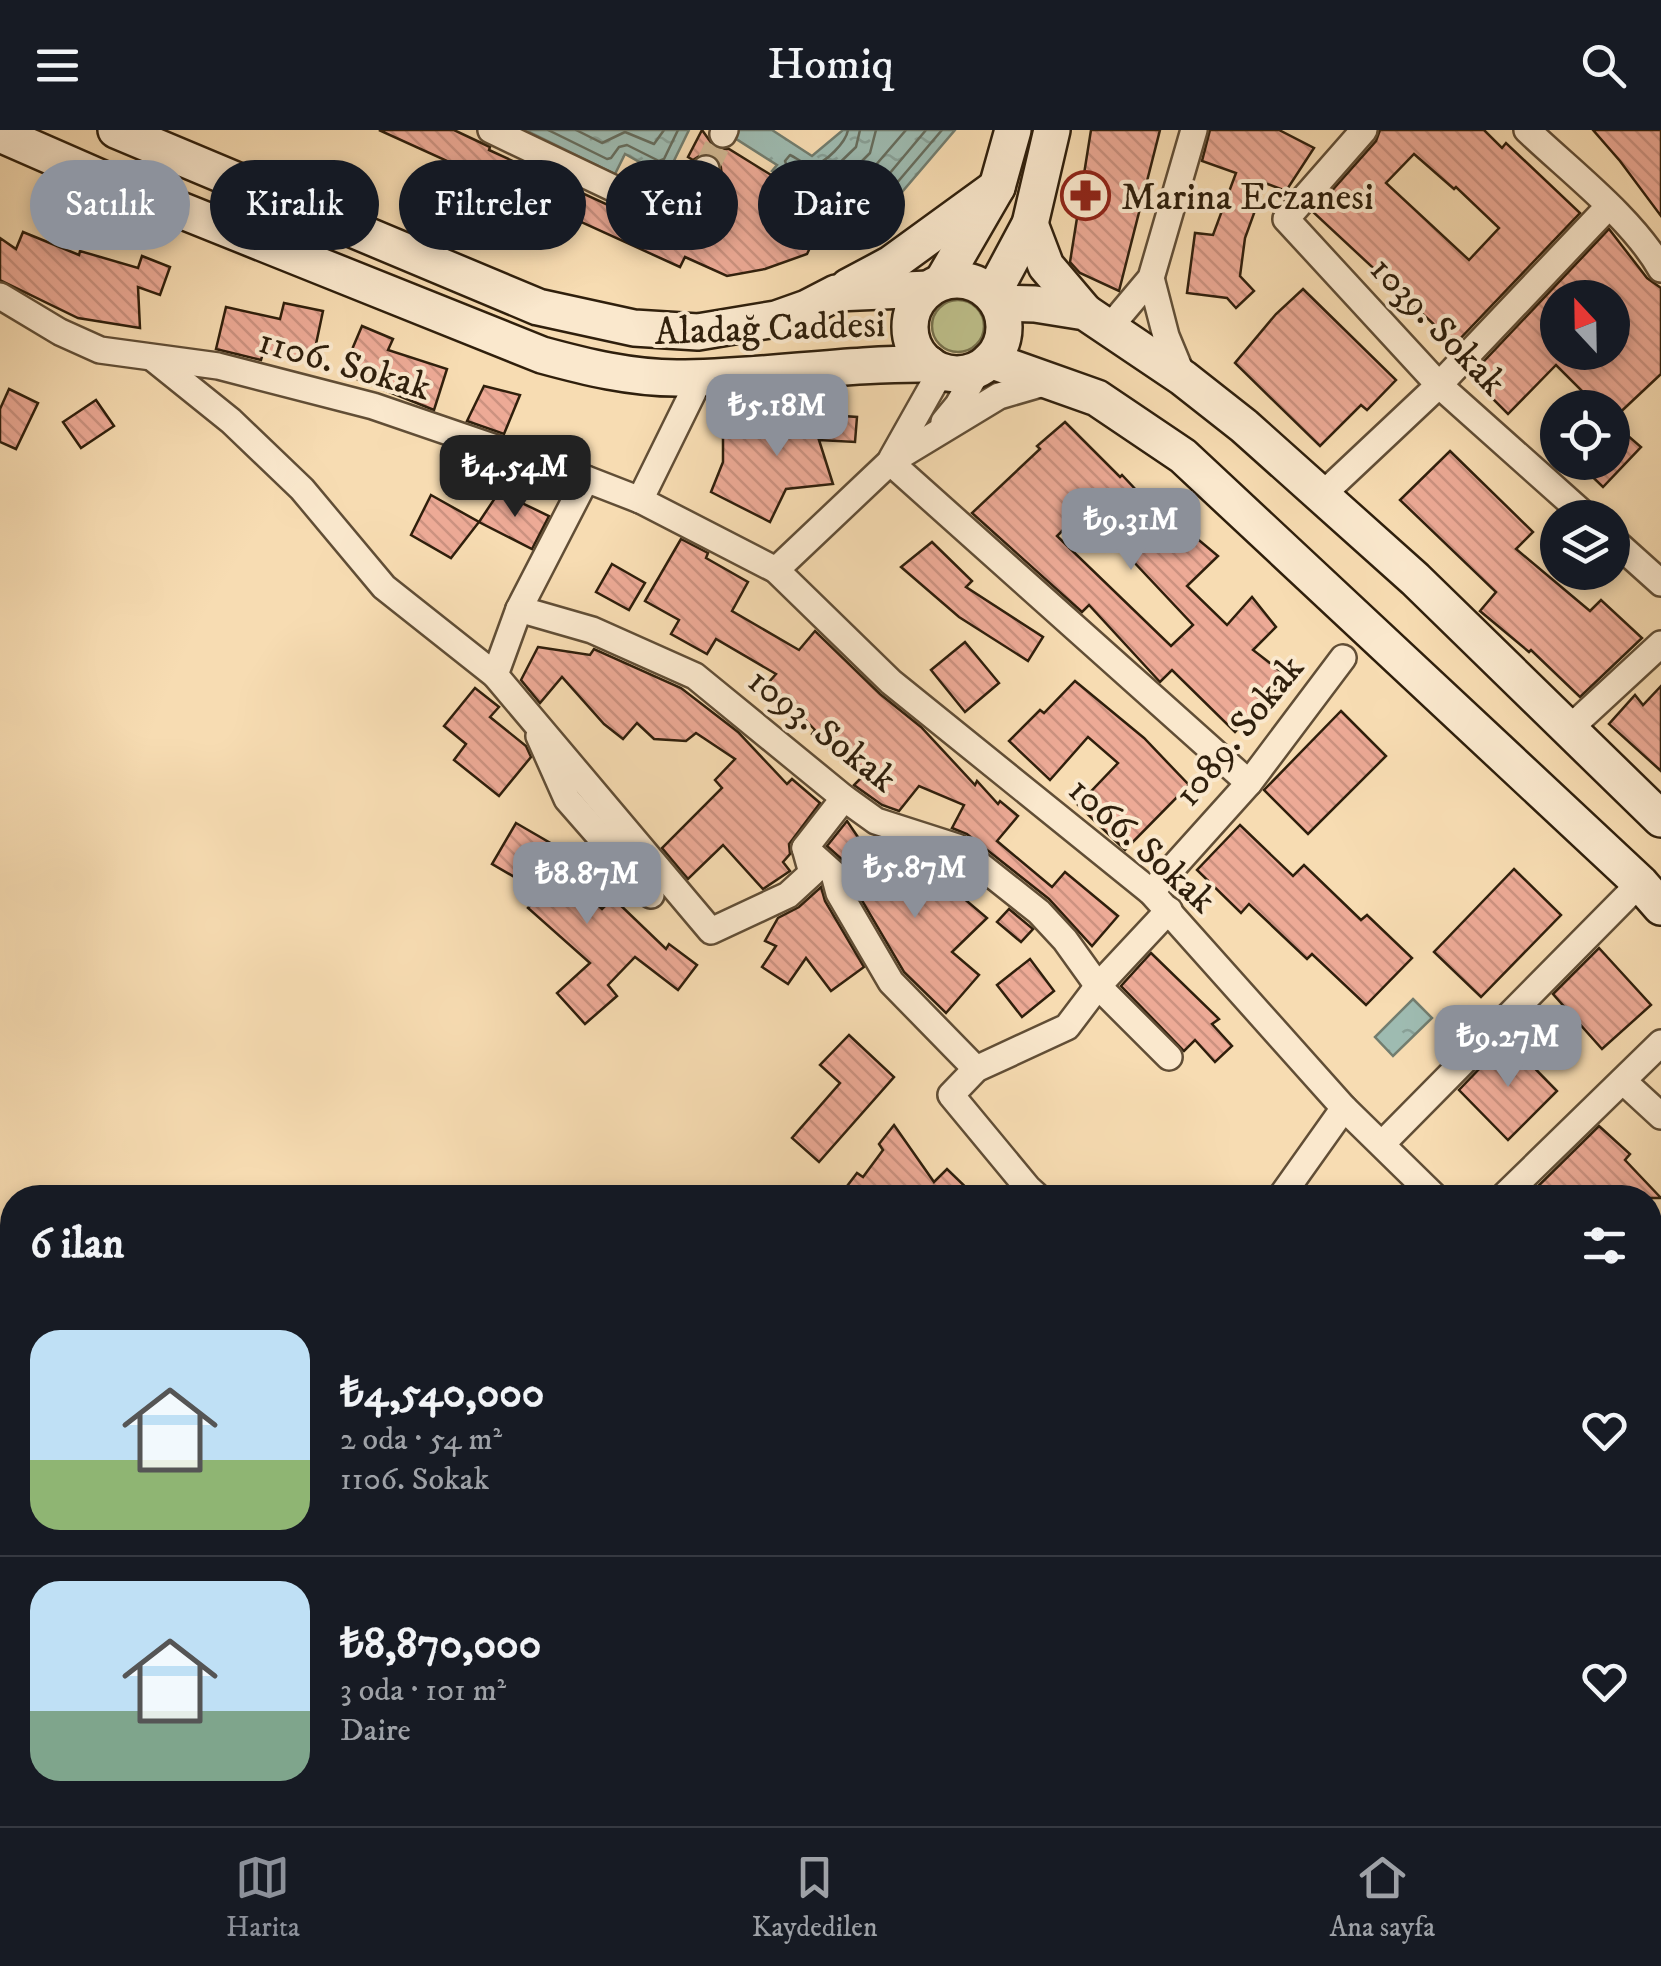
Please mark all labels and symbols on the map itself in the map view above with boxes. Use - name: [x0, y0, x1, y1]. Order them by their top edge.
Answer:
- pharmacy icon: Marina Eczanesi: [1060, 170, 1112, 222]
- place label: Marina Eczanesi: [1121, 174, 1374, 222]
- street label: 1039. Sokak: [1359, 246, 1516, 407]
- north arrow: [1540, 280, 1630, 370]
- street label: Aladağ Caddesi: [654, 301, 886, 357]
- street label: 1106. Sokak: [253, 317, 436, 412]
- pin: ₺5.18M: [696, 374, 858, 459]
- pin: ₺4.54M: [434, 435, 596, 520]
- pin: ₺9.31M: [1050, 488, 1212, 573]
- street label: 1089. Sokak: [1164, 646, 1315, 817]
- street label: 1093. Sokak: [737, 657, 906, 804]
- street label: 1066. Sokak: [1058, 766, 1226, 925]
- pin: ₺5.87M: [834, 836, 996, 921]
- pin: ₺8.87M: [506, 842, 668, 927]
- pin: ₺9.27M: [1427, 1005, 1589, 1090]

